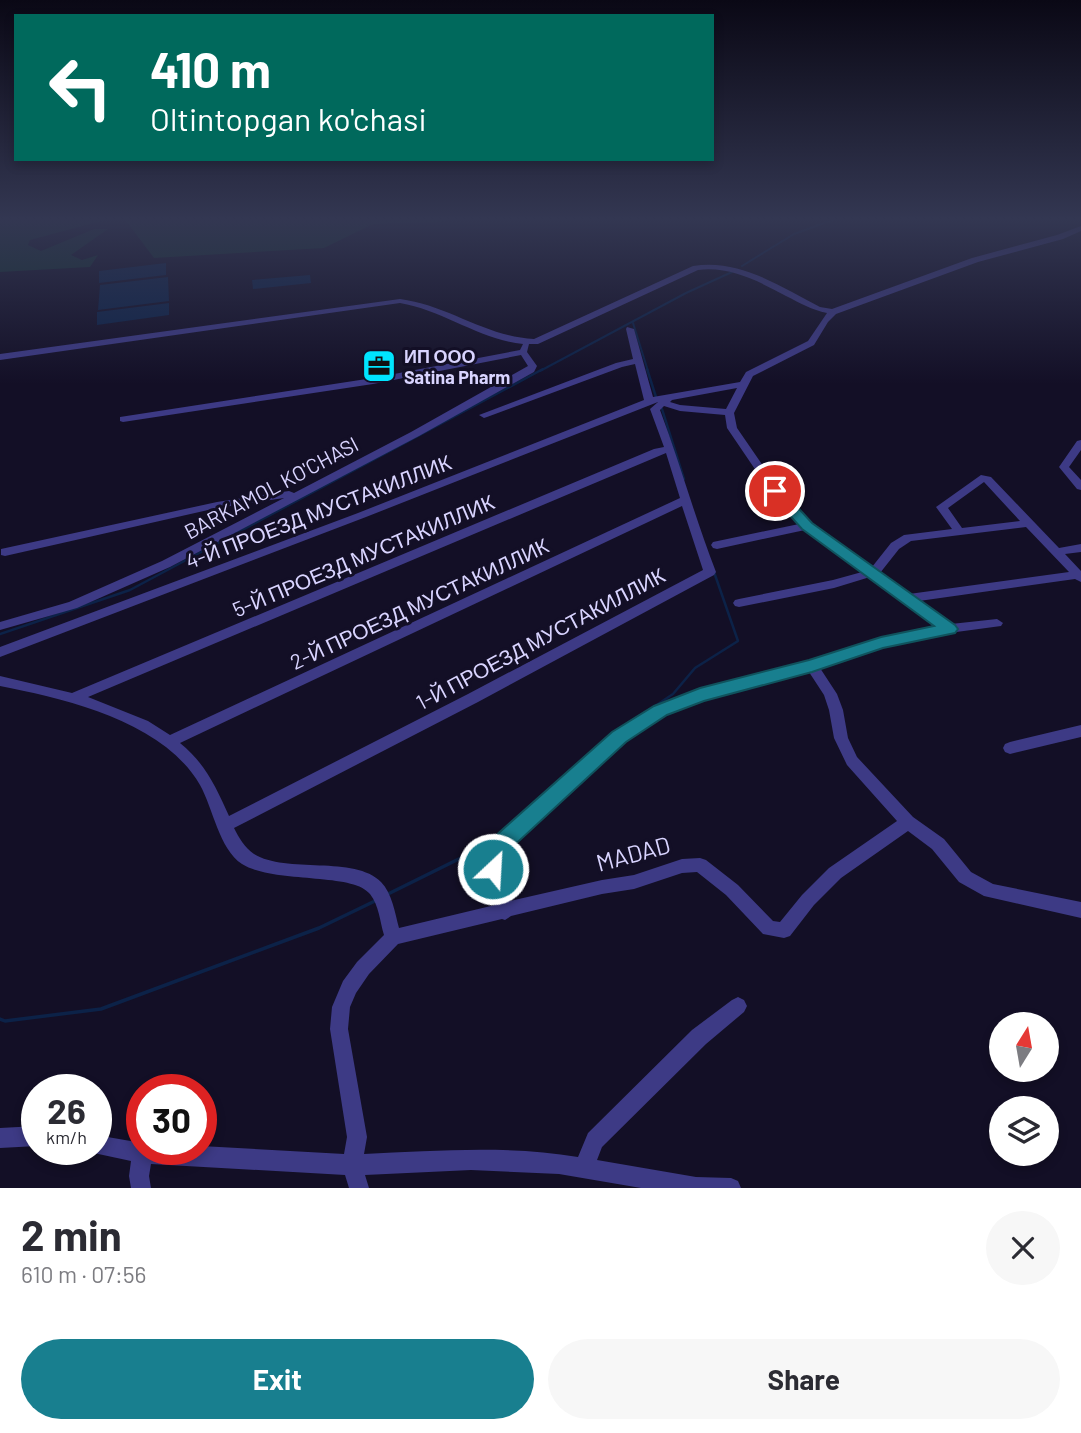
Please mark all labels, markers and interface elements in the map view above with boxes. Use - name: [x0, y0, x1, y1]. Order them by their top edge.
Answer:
- text: 410 m: [150, 39, 271, 98]
- icon: left: [35, 42, 126, 133]
- text: Oltintopgan ko'chasi: [150, 99, 427, 137]
- place label: ИП ООО Satina Pharm: [404, 345, 510, 388]
- office icon: ИП ООО Satina Pharm: [360, 347, 398, 385]
- street label: BARKAMOL KO'CHASI: [180, 431, 362, 543]
- street label: 4-Й ПРОЕЗД МУСТАКИЛЛИК: [182, 448, 455, 573]
- pin: [745, 461, 805, 521]
- icon: arrive: [756, 472, 794, 510]
- street label: 5-Й ПРОЕЗД МУСТАКИЛЛИК: [228, 488, 498, 622]
- street label: 2-Й ПРОЕЗД МУСТАКИЛЛИК: [286, 532, 553, 674]
- street label: 1-Й ПРОЕЗД МУСТАКИЛЛИК: [411, 561, 669, 714]
- street label: MADAD: [593, 829, 673, 877]
- position arrow: [456, 832, 530, 906]
- north arrow: [989, 1012, 1059, 1082]
- map controls: [989, 1012, 1059, 1166]
- speed limit sign: 30: [126, 1074, 217, 1165]
- text: 26: [47, 1089, 86, 1131]
- button: layers: [989, 1096, 1059, 1166]
- text: km/h: [46, 1126, 87, 1148]
- text: 2 min: [21, 1209, 122, 1259]
- button: close: [986, 1211, 1060, 1285]
- text: 610 m · 07:56: [21, 1260, 146, 1288]
- button: Exit: [21, 1339, 534, 1419]
- button: Share: [548, 1339, 1060, 1419]

